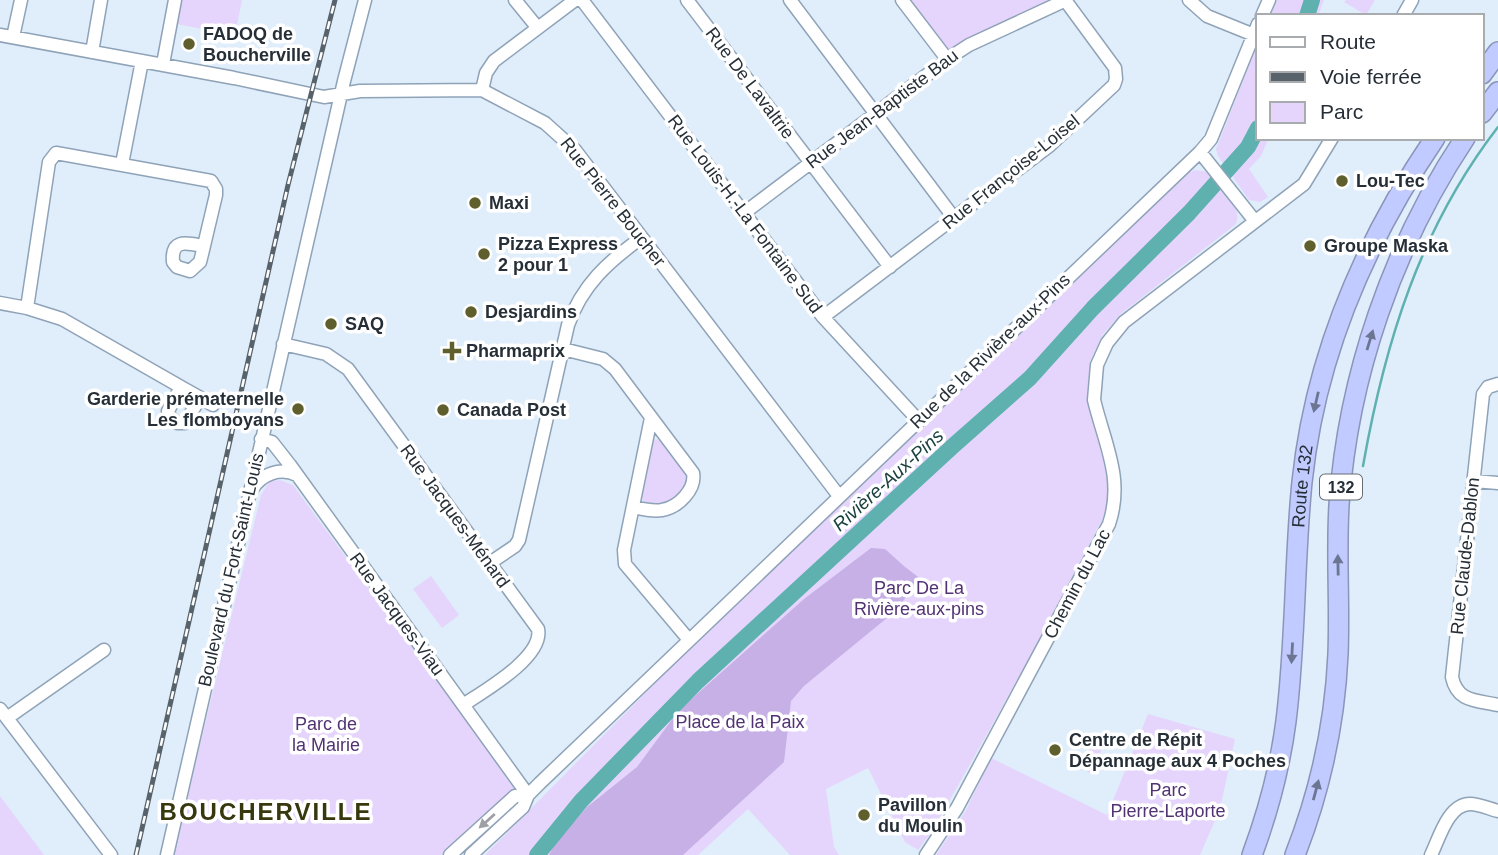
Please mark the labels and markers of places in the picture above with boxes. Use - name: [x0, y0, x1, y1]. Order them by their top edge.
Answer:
- place label: FADOQ de Boucherville: [203, 24, 311, 65]
- marker: FADOQ de Boucherville: [181, 36, 197, 52]
- place label: Lou-Tec: [1356, 171, 1425, 191]
- marker: Lou-Tec: [1334, 173, 1350, 189]
- place label: Maxi: [489, 193, 529, 213]
- marker: Maxi: [467, 195, 483, 211]
- place label: Pizza Express 2 pour 1: [498, 234, 618, 275]
- place label: Groupe Maska: [1324, 236, 1449, 256]
- marker: Groupe Maska: [1302, 238, 1318, 254]
- marker: Pizza Express 2 pour 1: [476, 246, 492, 262]
- place label: Desjardins: [485, 302, 577, 322]
- marker: Desjardins: [463, 304, 479, 320]
- place label: SAQ: [345, 314, 384, 334]
- marker: SAQ: [323, 316, 339, 332]
- place label: Pharmaprix: [466, 341, 565, 361]
- marker: Pharmaprix: [444, 343, 460, 359]
- place label: Garderie prématernelle Les flomboyans: [87, 389, 284, 430]
- place label: Canada Post: [457, 400, 566, 420]
- marker: Garderie prématernelle Les flomboyans: [290, 401, 306, 417]
- marker: Canada Post: [435, 402, 451, 418]
- place label: Centre de Répit Dépannage aux 4 Poches: [1069, 730, 1286, 771]
- marker: Centre de Répit Dépannage aux 4 Poches: [1047, 742, 1063, 758]
- place label: Pavillon du Moulin: [878, 795, 963, 836]
- marker: Pavillon du Moulin: [856, 807, 872, 823]

